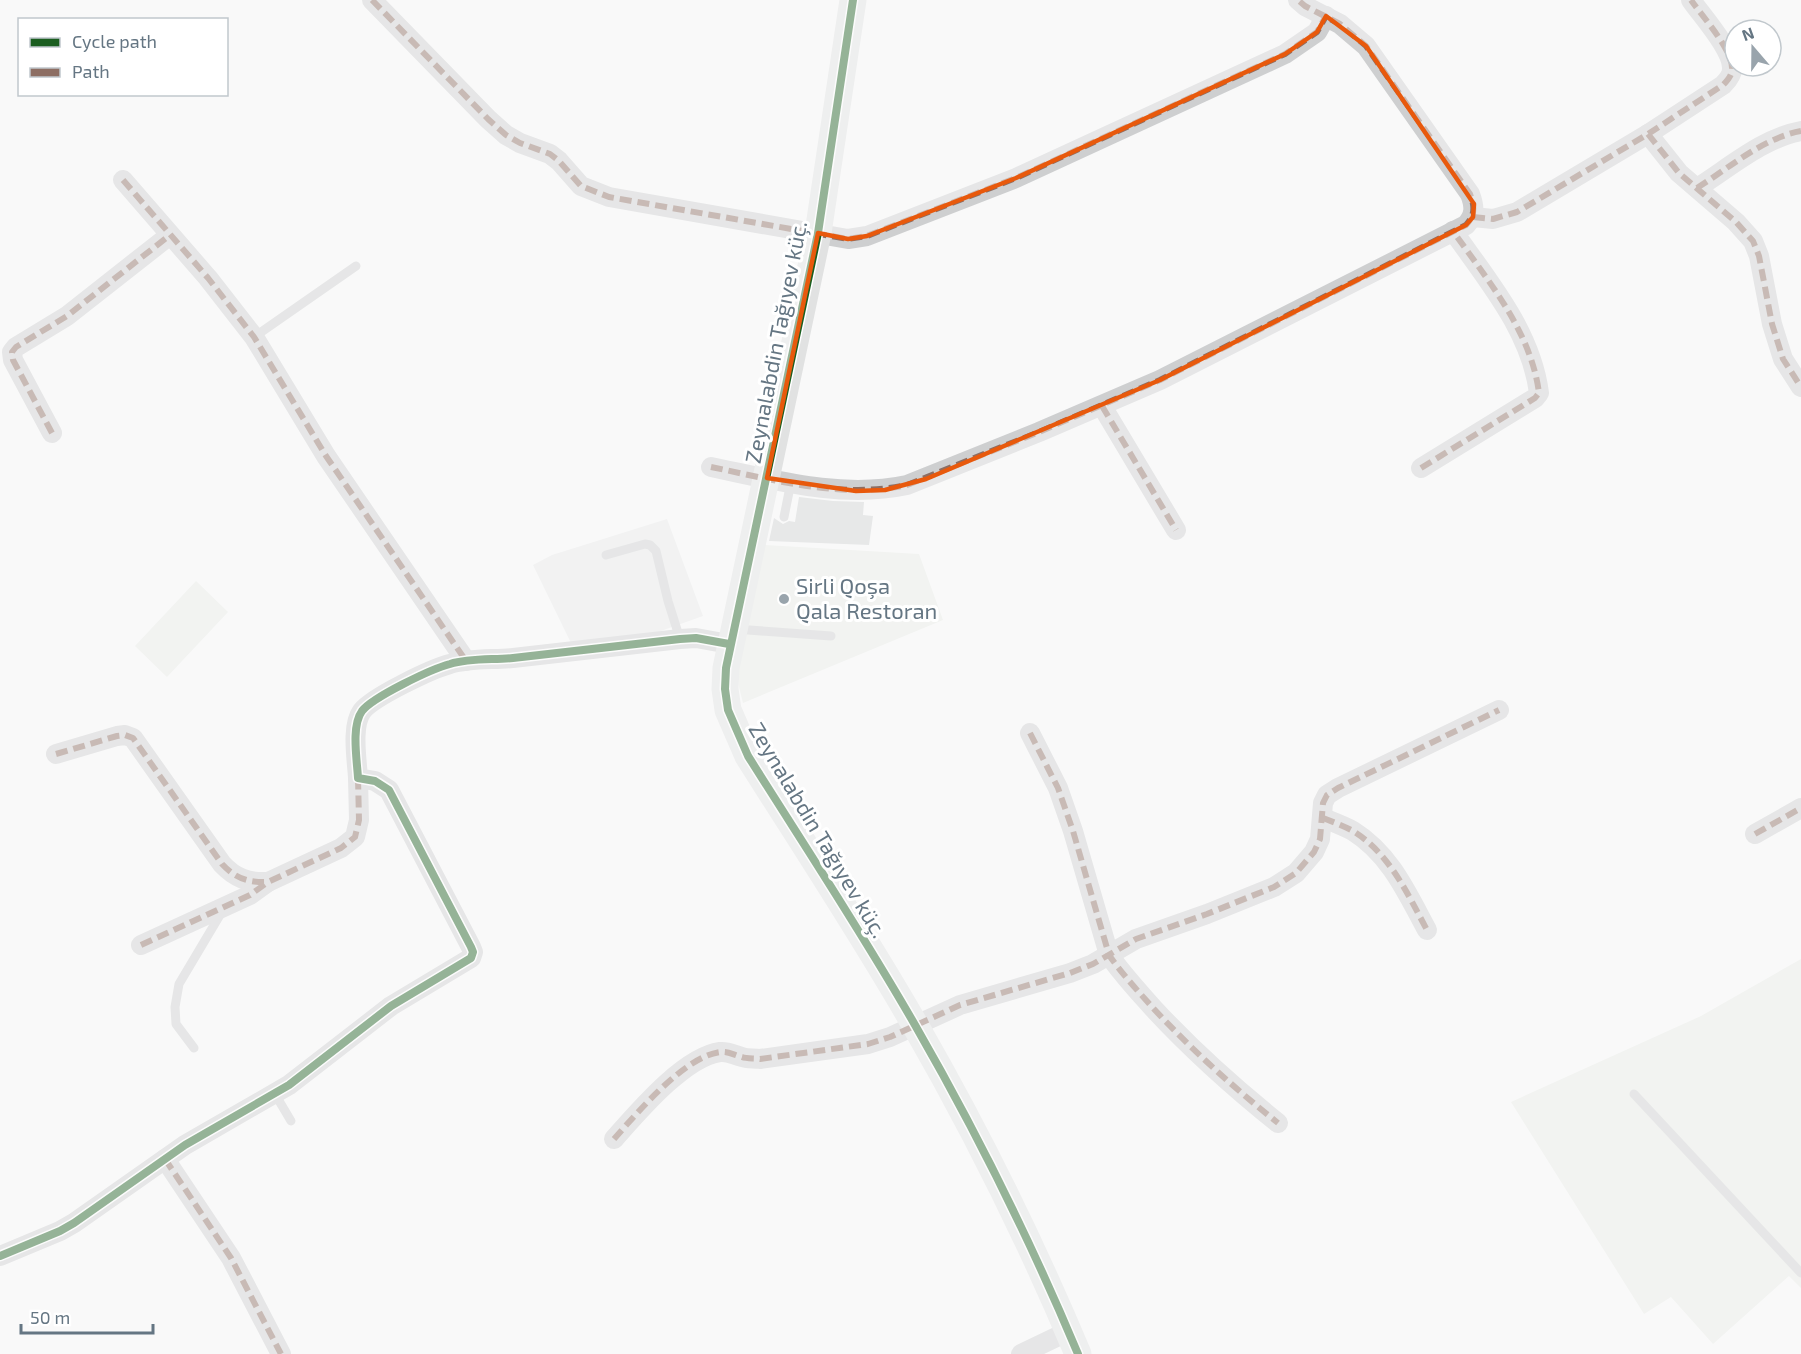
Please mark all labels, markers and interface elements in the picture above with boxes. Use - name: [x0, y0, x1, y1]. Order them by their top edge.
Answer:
- legend: [18, 18, 228, 96]
- north arrow: [1723, 18, 1783, 78]
- text: N: [1739, 23, 1756, 44]
- text: Cycle path: [72, 30, 157, 52]
- text: Path: [72, 60, 110, 82]
- street label: Zeynalabdin Tağıyev küç.: [739, 218, 813, 466]
- place label: Sirli Qoşa Qala Restoran: [796, 572, 937, 624]
- marker: Sirli Qoşa Qala Restoran: [777, 592, 791, 606]
- street label: Zeynalabdin Tağıyev küç.: [743, 717, 893, 943]
- scale bar: [21, 1297, 153, 1335]
- text: 50 m: [30, 1306, 70, 1328]

